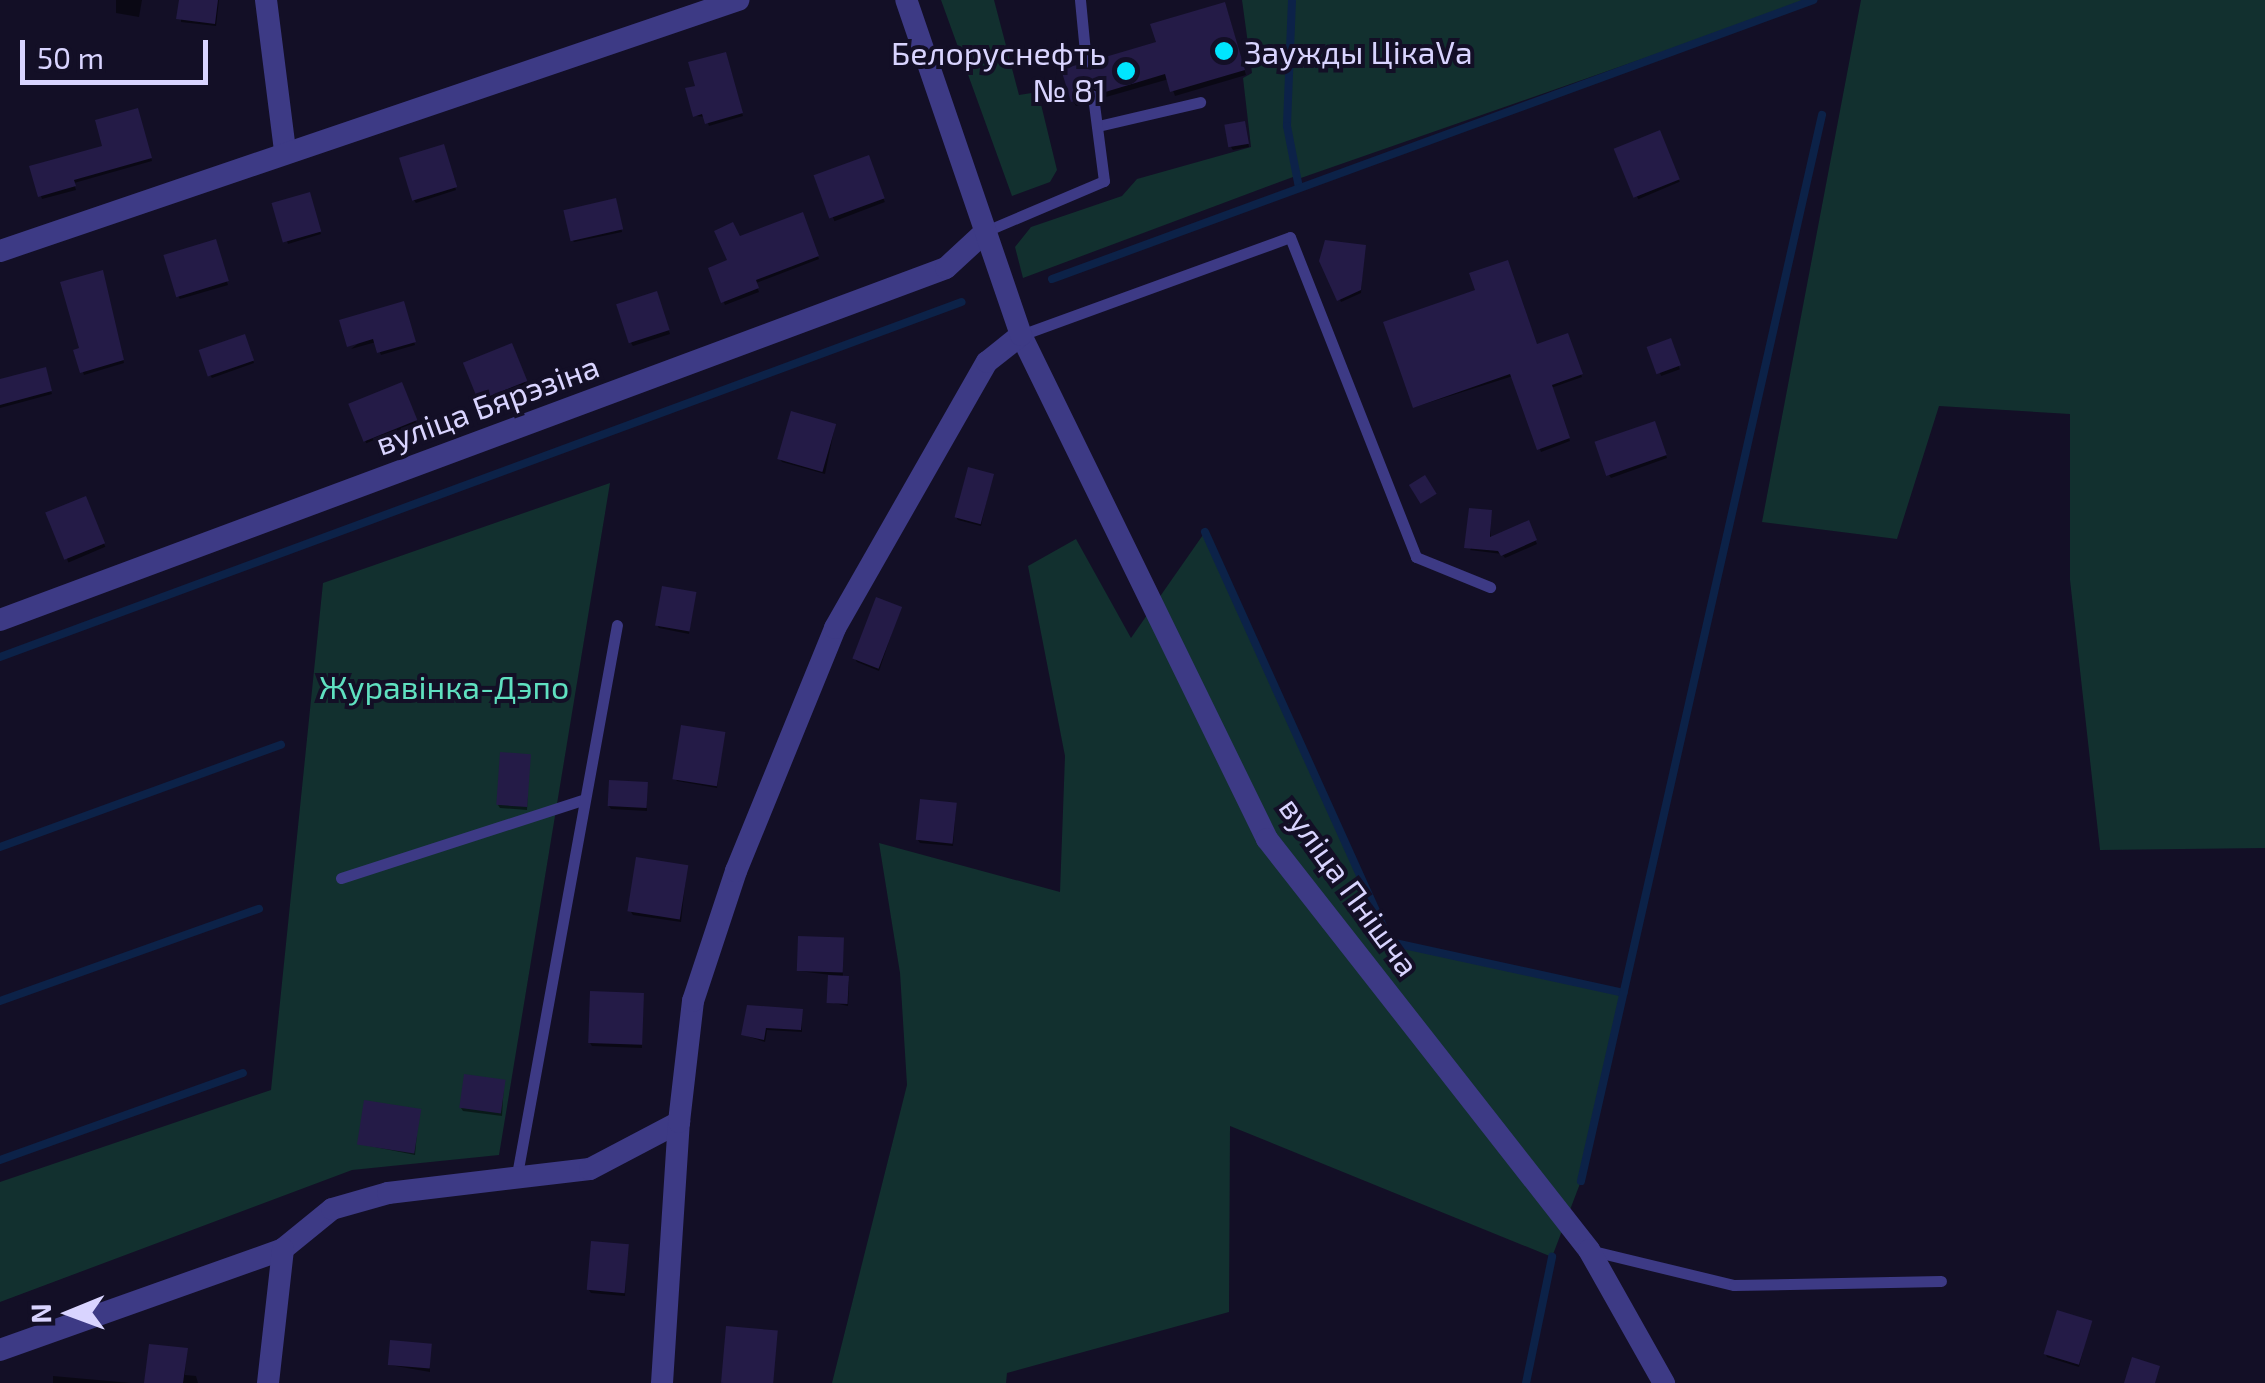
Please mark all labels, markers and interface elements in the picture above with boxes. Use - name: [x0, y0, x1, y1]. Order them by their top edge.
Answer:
- scale bar: [25, 20, 212, 82]
- place label: Заужды ЦікаVа: [1244, 32, 1473, 70]
- place label: Белоруснефть № 81: [891, 34, 1106, 109]
- text: 50 m: [37, 39, 104, 75]
- marker: Заужды ЦікаVа: [1213, 40, 1235, 62]
- marker: Белоруснефть № 81: [1115, 60, 1137, 82]
- street label: вуліца Бярэзіна: [370, 346, 604, 462]
- park label: Журавінка-Дэпо: [319, 667, 569, 705]
- street label: вуліца Пнішча: [1272, 789, 1428, 983]
- north arrow: [20, 1263, 120, 1363]
- text: N: [23, 1303, 57, 1324]

